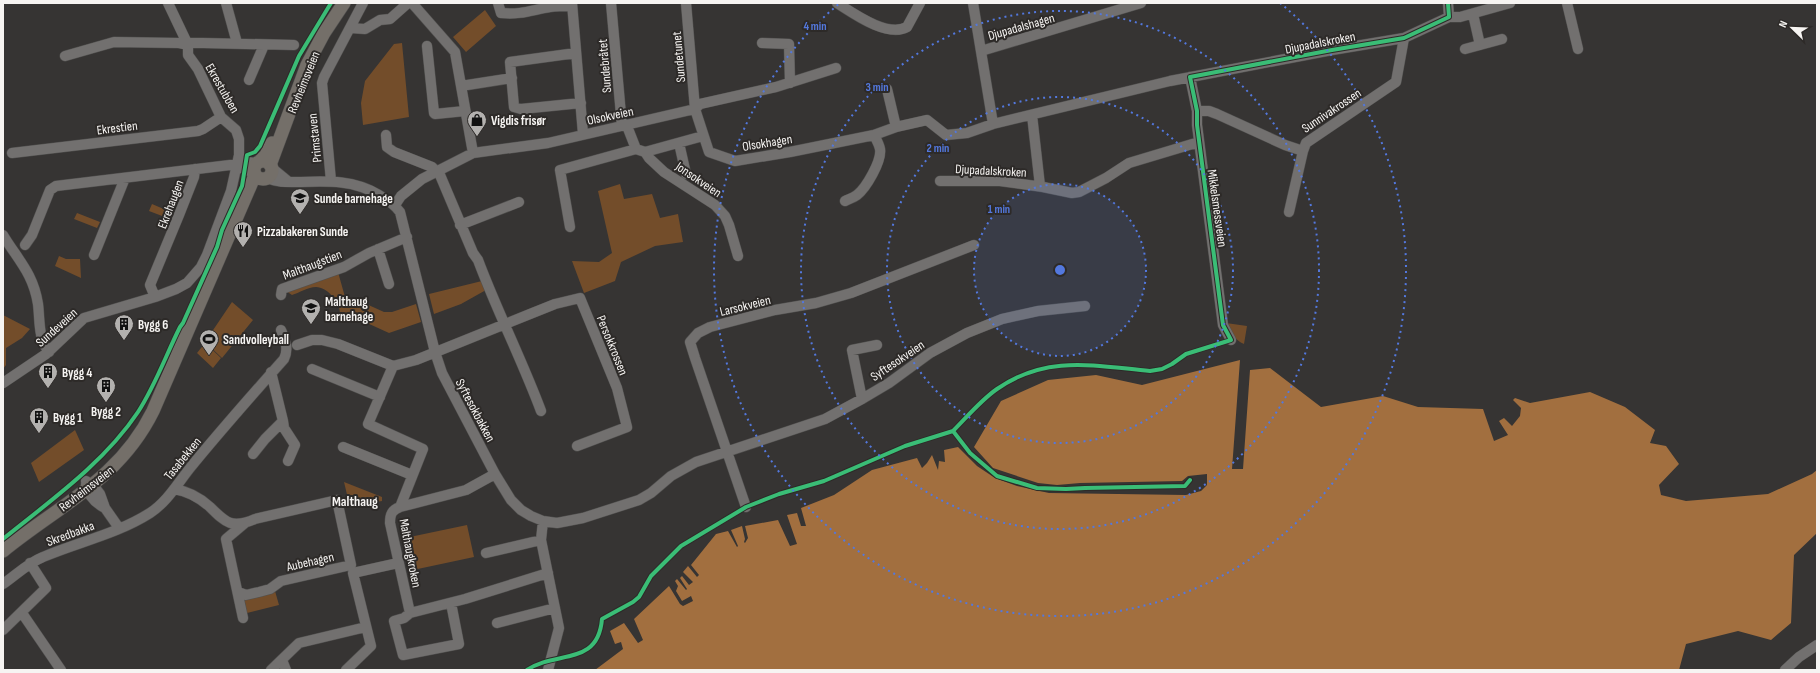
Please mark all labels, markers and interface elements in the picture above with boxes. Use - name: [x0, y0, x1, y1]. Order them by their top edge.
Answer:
- north arrow: [1772, 8, 1812, 48]
- street label: Djupadalshagen: [986, 10, 1056, 44]
- text: 4 min: [803, 19, 827, 34]
- text: N: [1776, 19, 1790, 30]
- street label: Djupadalskroken: [1284, 28, 1357, 58]
- street label: Sundetunet: [669, 31, 689, 83]
- street label: Sundebråtet: [595, 38, 615, 94]
- street label: Revheimsveien: [284, 49, 324, 116]
- street label: Ekrestubben: [202, 61, 243, 116]
- text: 3 min: [866, 80, 888, 95]
- street label: Sunnivakrossen: [1299, 85, 1364, 137]
- street label: Olsokveien: [585, 103, 635, 129]
- shop icon: Vigdis frisør: [466, 109, 488, 137]
- street label: Primstaven: [304, 113, 326, 163]
- place label: Vigdis frisør: [491, 113, 546, 129]
- street label: Ekrestien: [96, 118, 138, 138]
- street label: Olsokhagen: [741, 131, 793, 155]
- text: 2 min: [927, 141, 949, 156]
- street label: Jonsokveien: [672, 158, 724, 201]
- street label: Djupadalskroken: [955, 161, 1027, 181]
- street label: Mikkelsmessveien: [1204, 168, 1230, 248]
- street label: Ekrehaugen: [154, 178, 188, 231]
- school or university icon: Sunde barnehage: [289, 187, 311, 215]
- place label: Sunde barnehage: [314, 191, 393, 207]
- text: 1 min: [988, 202, 1010, 217]
- restaurant icon: Pizzabakeren Sunde: [232, 220, 254, 248]
- place label: Pizzabakeren Sunde: [257, 224, 349, 240]
- street label: Malthaugstien: [280, 246, 344, 284]
- centre of rings: [1053, 263, 1067, 277]
- street label: Larsokveien: [718, 292, 772, 320]
- place label: Malthaug barnehage: [325, 294, 374, 325]
- school or university icon: Malthaug barnehage: [300, 297, 322, 325]
- street label: Sundeveien: [33, 305, 81, 351]
- building icon: Bygg 6: [113, 313, 135, 341]
- street label: Persokkrossen: [593, 313, 631, 378]
- place label: Bygg 6: [138, 317, 168, 333]
- sports icon: Sandvolleyball: [198, 328, 220, 356]
- place label: Sandvolleyball: [223, 332, 289, 348]
- street label: Syftesokveien: [867, 337, 928, 385]
- building icon: Bygg 4: [37, 361, 59, 389]
- place label: Bygg 4: [62, 365, 92, 381]
- building icon: Bygg 2: [95, 375, 117, 403]
- street label: Syftesokbakken: [452, 376, 498, 445]
- place label: Bygg 2: [91, 404, 121, 420]
- building icon: Bygg 1: [28, 406, 50, 434]
- place label: Bygg 1: [53, 410, 82, 426]
- street label: Tasabekken: [161, 434, 205, 483]
- street label: Revheimsveien: [56, 462, 117, 515]
- district label: Malthaug: [332, 493, 378, 510]
- street label: Malthaugkroken: [396, 517, 425, 589]
- street label: Skredbakka: [44, 518, 97, 550]
- street label: Aubehagen: [284, 549, 335, 575]

